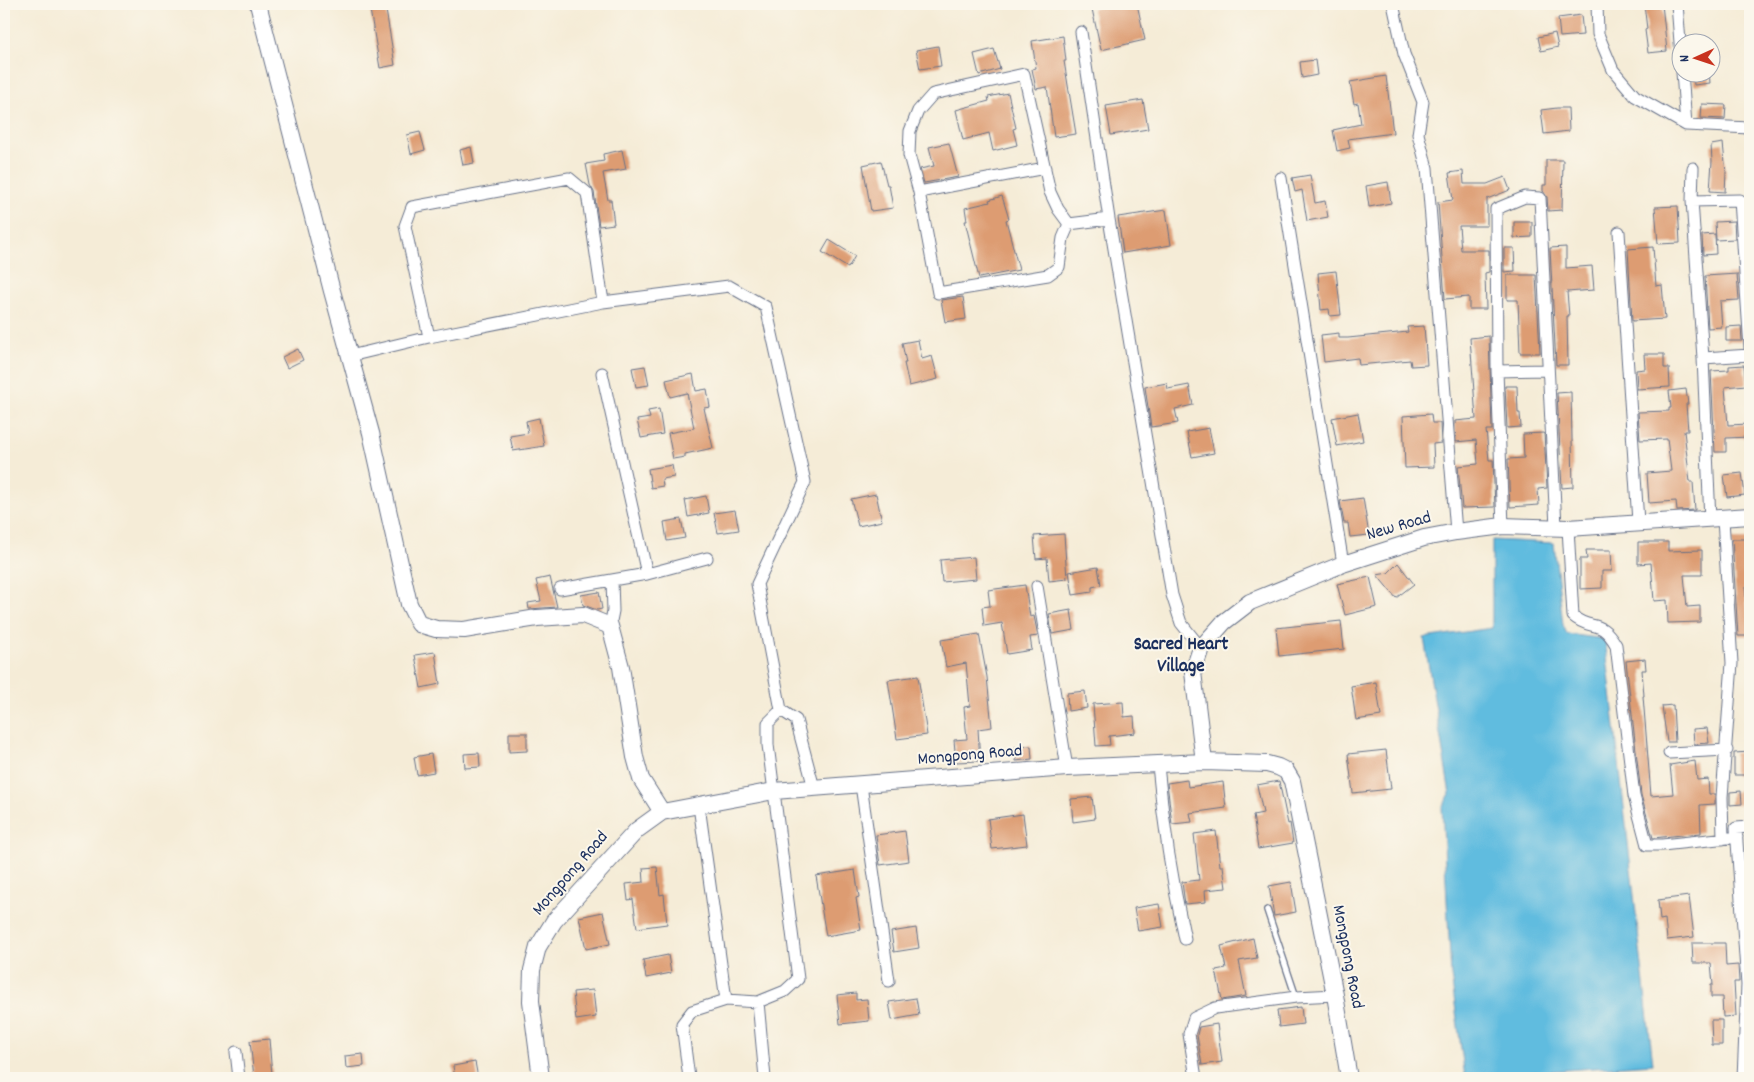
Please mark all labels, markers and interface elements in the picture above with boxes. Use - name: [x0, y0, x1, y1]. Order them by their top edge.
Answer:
- north arrow: [1672, 32, 1722, 82]
- text: N: [1675, 55, 1695, 63]
- street label: New Road: [1364, 506, 1434, 548]
- district label: Sacred Heart Village: [1134, 632, 1228, 681]
- street label: Mongpong Road: [917, 739, 1023, 773]
- street label: Mongpong Road: [527, 826, 615, 922]
- street label: Mongpong Road: [1325, 903, 1369, 1011]

